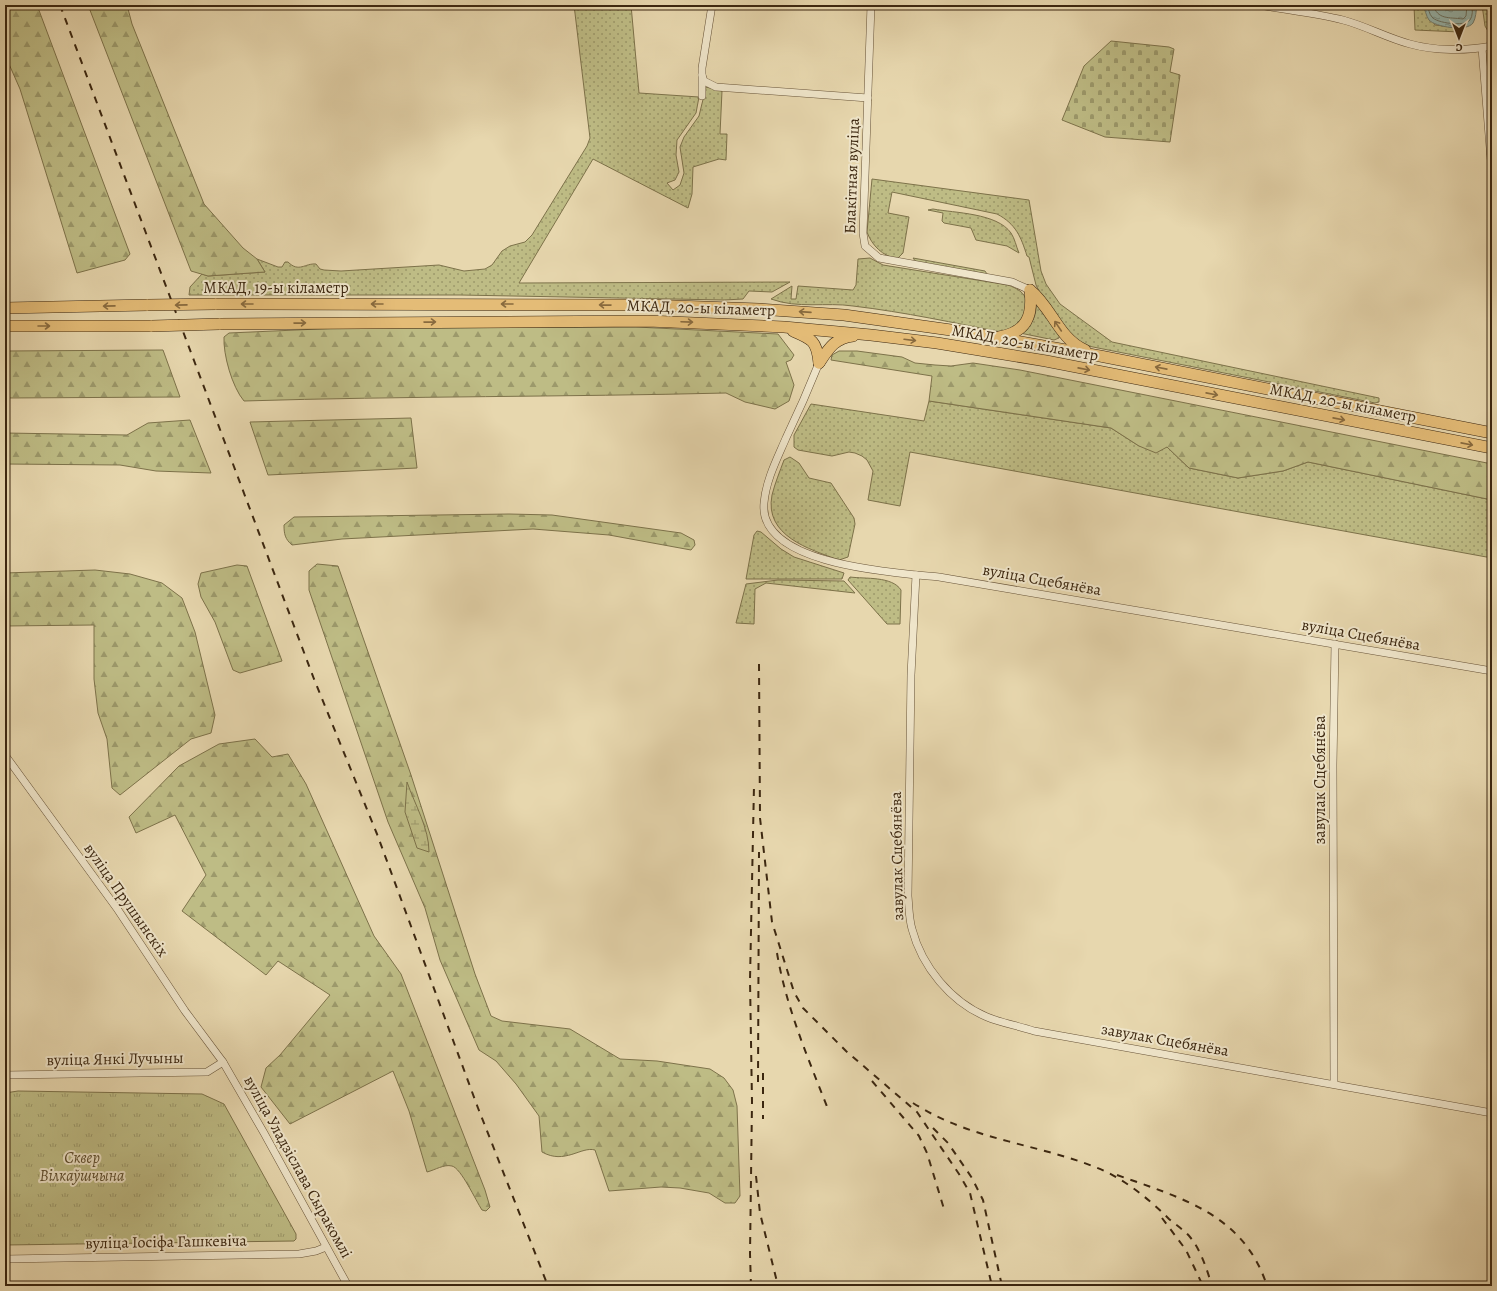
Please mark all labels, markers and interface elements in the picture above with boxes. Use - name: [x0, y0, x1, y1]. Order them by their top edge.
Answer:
- north arrow: [1439, 18, 1479, 58]
- text: С: [1455, 40, 1462, 55]
- street label: Блакітная вуліца: [839, 117, 865, 234]
- street label: МКАД, 19-ы кіламетр: [203, 277, 349, 299]
- street label: МКАД, 20-ы кіламетр: [626, 294, 776, 322]
- one-way arrow: [241, 300, 254, 308]
- one-way arrow: [371, 300, 384, 308]
- one-way arrow: [501, 300, 514, 308]
- one-way arrow: [175, 301, 188, 309]
- one-way arrow: [599, 301, 612, 309]
- one-way arrow: [103, 302, 116, 310]
- one-way arrow: [799, 309, 812, 316]
- one-way arrow: [423, 318, 436, 326]
- one-way arrow: [680, 318, 693, 326]
- one-way arrow: [293, 319, 306, 327]
- street label: МКАД, 20-ы кіламетр: [950, 319, 1100, 367]
- one-way arrow: [1054, 320, 1062, 332]
- one-way arrow: [37, 322, 50, 330]
- one-way arrow: [903, 336, 916, 344]
- one-way arrow: [1155, 364, 1168, 372]
- one-way arrow: [1077, 365, 1090, 373]
- street label: МКАД, 20-ы кіламетр: [1268, 378, 1418, 428]
- one-way arrow: [1205, 390, 1218, 398]
- one-way arrow: [1332, 415, 1345, 423]
- one-way arrow: [1460, 440, 1473, 448]
- street label: вуліца Сцебянёва: [981, 559, 1104, 601]
- street label: вуліца Сцебянёва: [1300, 614, 1423, 656]
- street label: завулак Сцебянёва: [1309, 715, 1331, 845]
- street label: завулак Сцебянёва: [885, 791, 909, 921]
- street label: вуліца Прушынскіх: [79, 839, 174, 961]
- street label: завулак Сцебянёва: [1099, 1018, 1231, 1062]
- street label: вуліца Янкі Лучыны: [46, 1047, 184, 1071]
- street label: вуліца Уладзіслава Сыракомлі: [239, 1072, 357, 1262]
- park label: Сквер Вілкаўшчына: [40, 1147, 124, 1187]
- street label: вуліца Іосіфа Гашкевіча: [85, 1230, 248, 1254]

